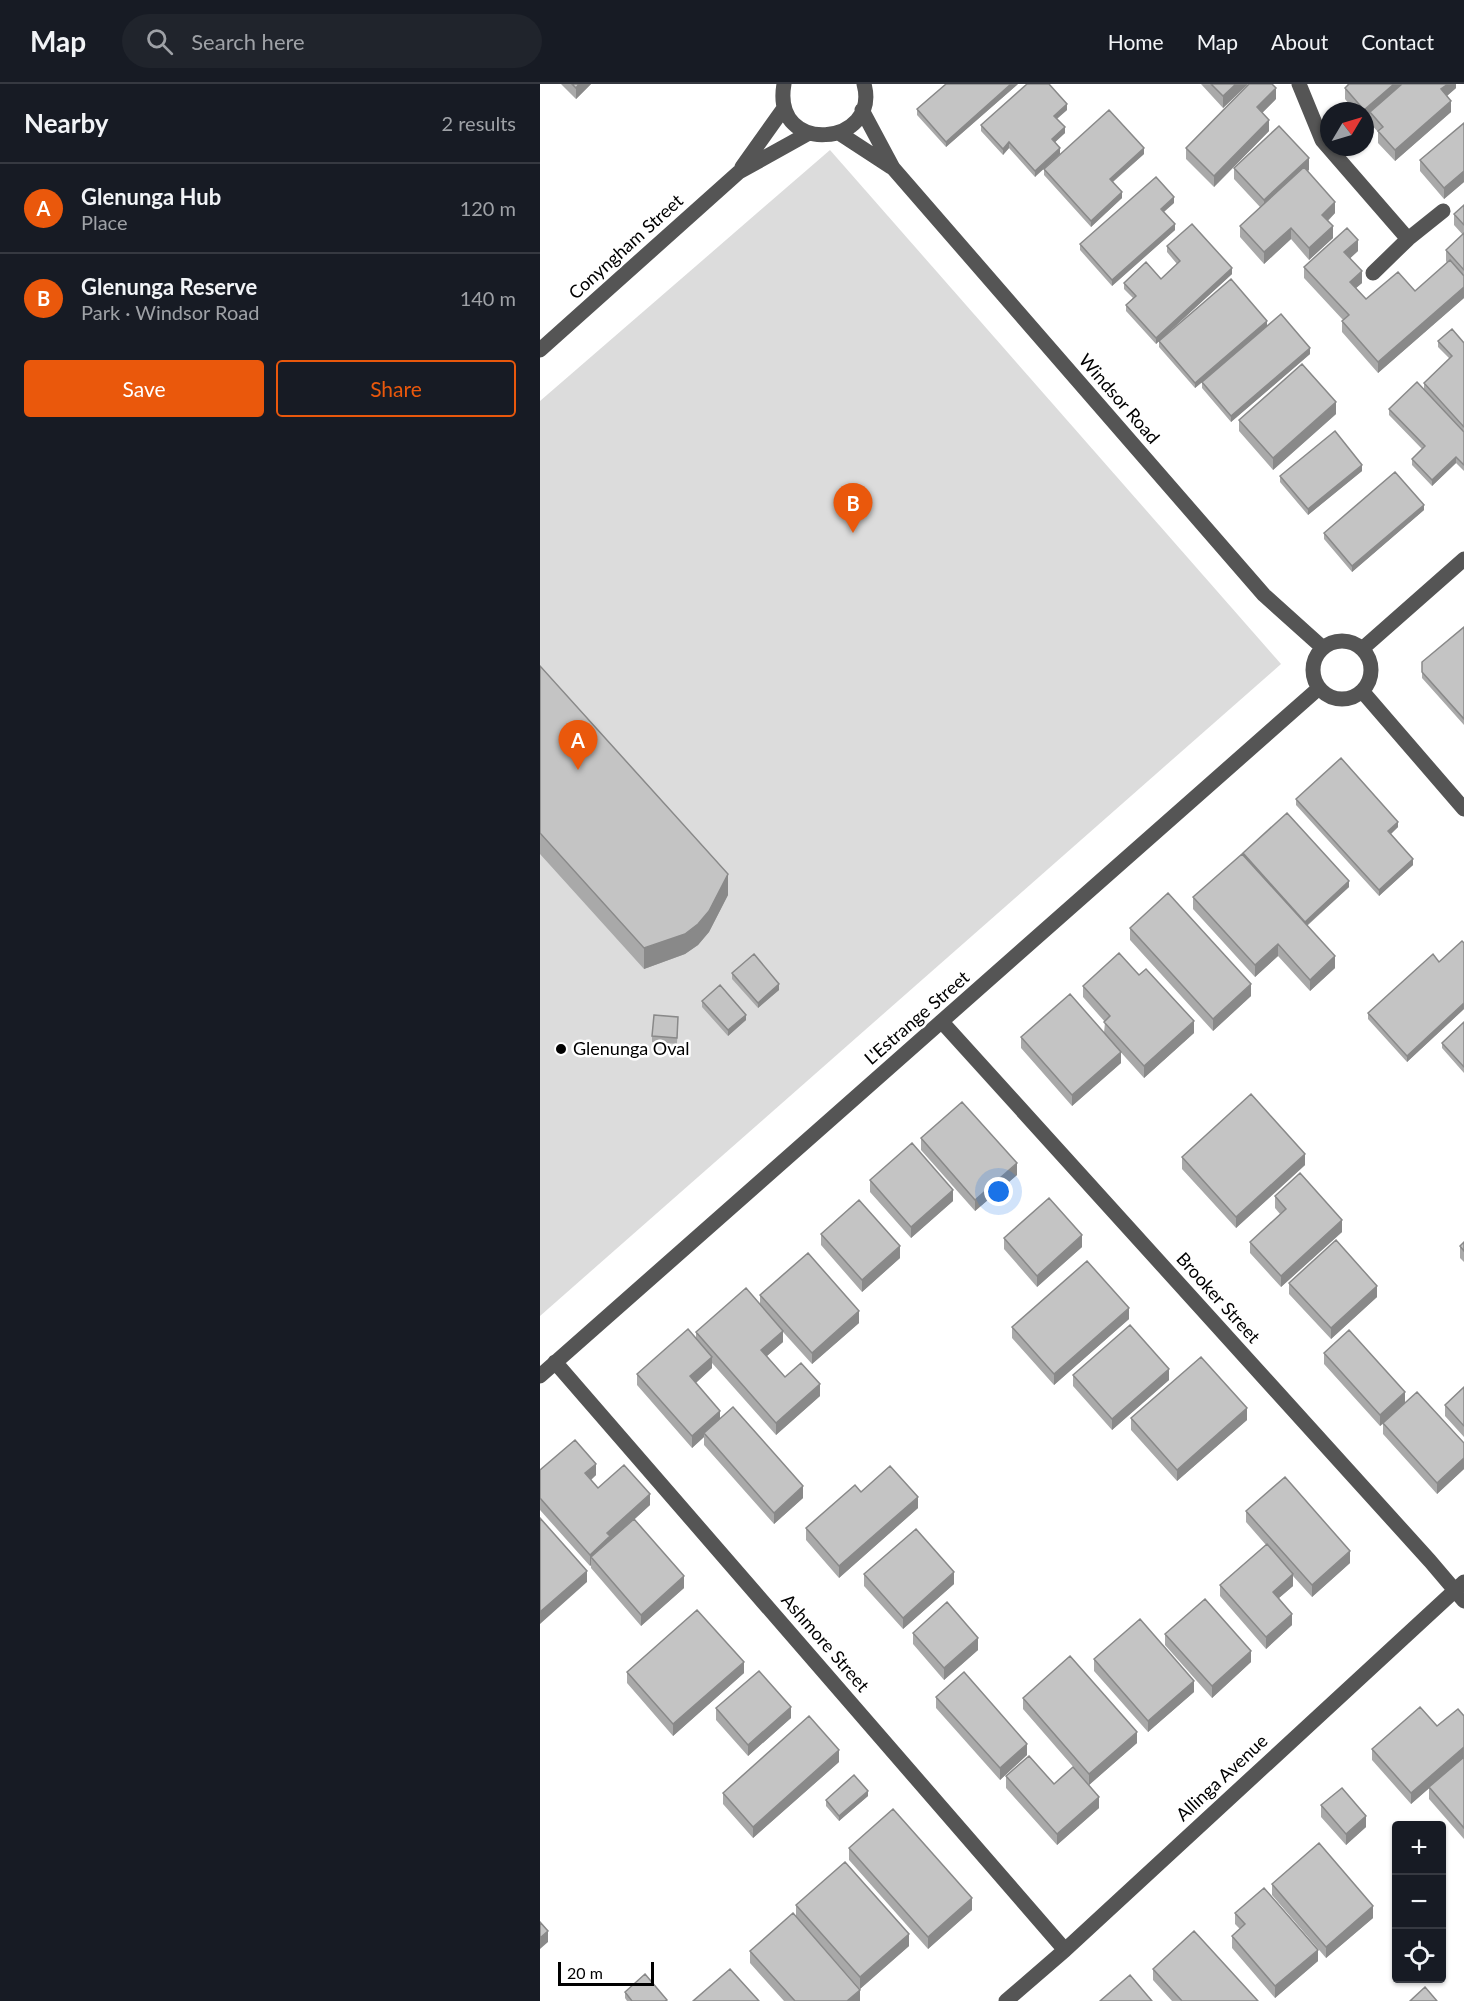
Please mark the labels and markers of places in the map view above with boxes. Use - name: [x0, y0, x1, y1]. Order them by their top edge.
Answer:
- pin: B: [834, 484, 872, 533]
- pin: A: [558, 720, 597, 770]
- place label: Glenunga Oval: [573, 1037, 690, 1059]
- marker: Glenunga Oval: [554, 1042, 568, 1056]

